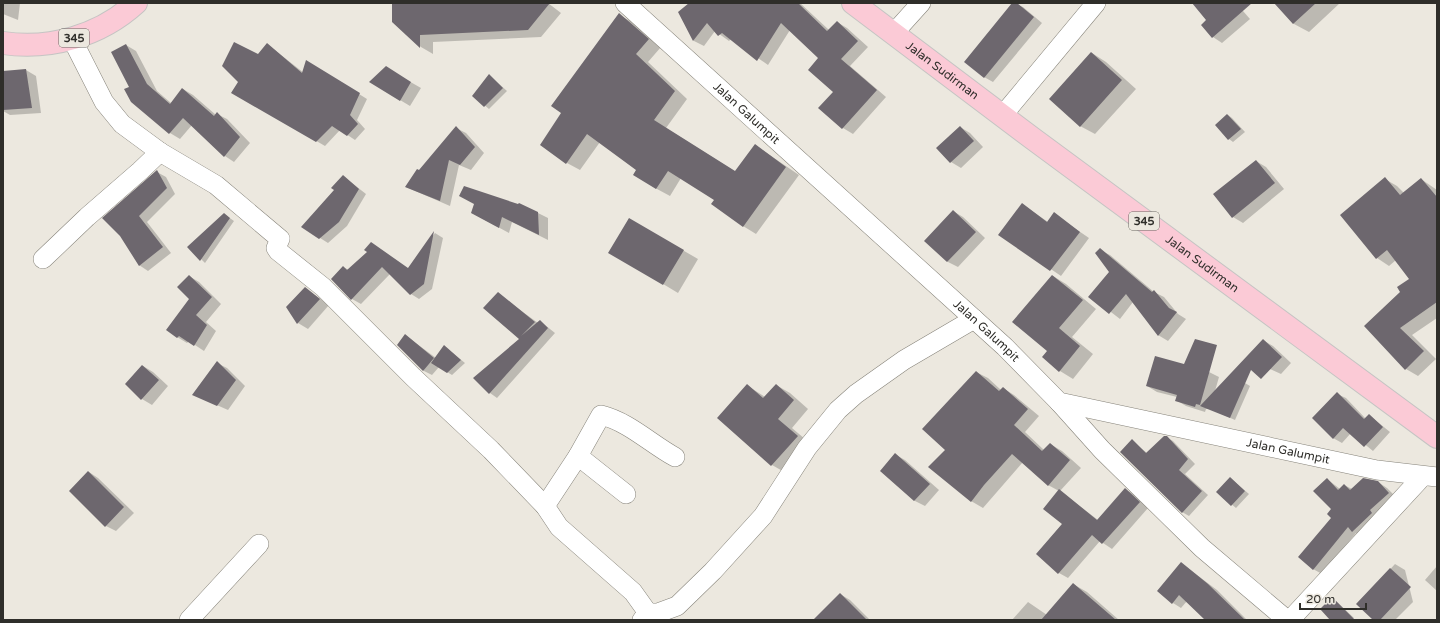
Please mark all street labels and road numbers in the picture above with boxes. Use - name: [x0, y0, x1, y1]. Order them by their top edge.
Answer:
- road number: 345: [59, 29, 89, 47]
- street label: Jalan Sudirman: [903, 39, 982, 102]
- street label: Jalan Galumpit: [710, 79, 783, 147]
- road number: 345: [1129, 212, 1159, 230]
- street label: Jalan Sudirman: [1163, 232, 1242, 295]
- street label: Jalan Galumpit: [951, 297, 1023, 365]
- street label: Jalan Galumpit: [1245, 435, 1332, 467]

